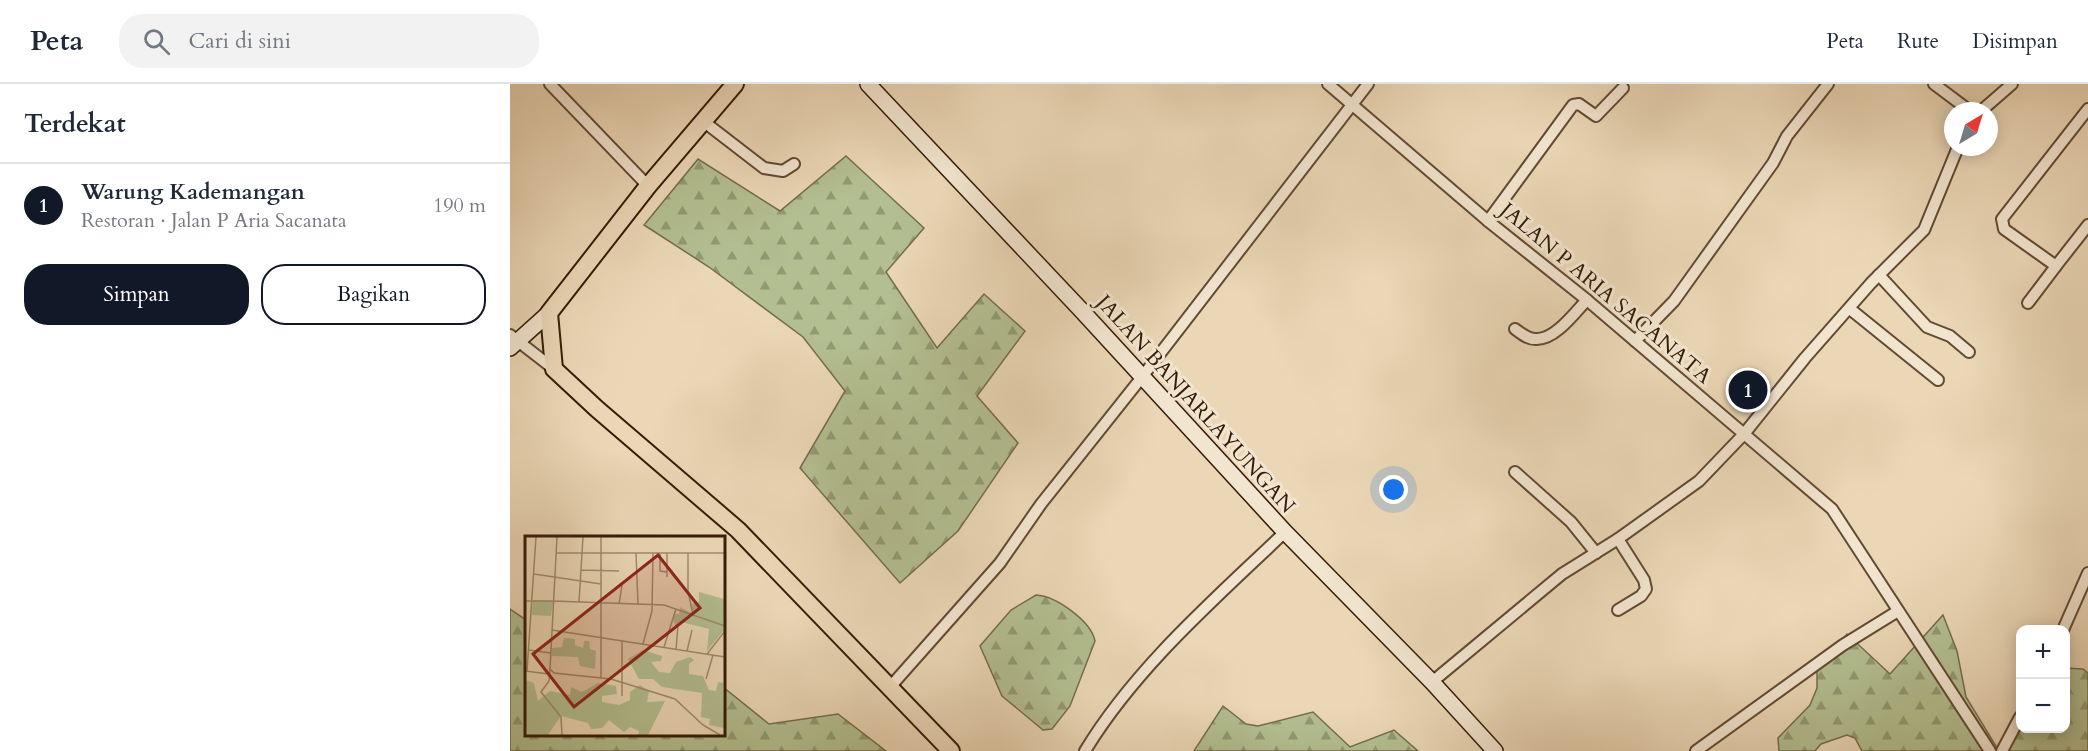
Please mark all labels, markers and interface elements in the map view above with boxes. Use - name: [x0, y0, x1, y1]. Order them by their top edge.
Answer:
- search box: [119, 14, 539, 68]
- text: Peta: [30, 22, 83, 60]
- icon: search: [140, 25, 173, 58]
- text: Cari di sini: [188, 26, 291, 56]
- text: Peta: [1826, 27, 1864, 56]
- text: Rute: [1897, 27, 1939, 56]
- text: Disimpan: [1972, 27, 2058, 56]
- north arrow: [1944, 102, 1998, 156]
- text: Terdekat: [24, 106, 126, 141]
- text: Warung Kademangan: [81, 177, 305, 207]
- text: 1: [38, 192, 49, 219]
- text: 190 m: [433, 192, 486, 219]
- street label: JALAN P ARIA SACANATA: [1491, 194, 1718, 391]
- text: Restoran · Jalan P Aria Sacanata: [81, 207, 347, 234]
- button: Simpan: [24, 264, 249, 325]
- button: Bagikan: [261, 264, 486, 325]
- street label: JALAN BANJARLAYUNGAN: [1088, 287, 1302, 520]
- pin: 1: [1728, 368, 1768, 412]
- your location: [1379, 475, 1408, 504]
- inset map: [525, 536, 724, 736]
- map controls: [2016, 625, 2070, 733]
- button: +: [2016, 625, 2070, 679]
- button: −: [2016, 679, 2070, 733]

